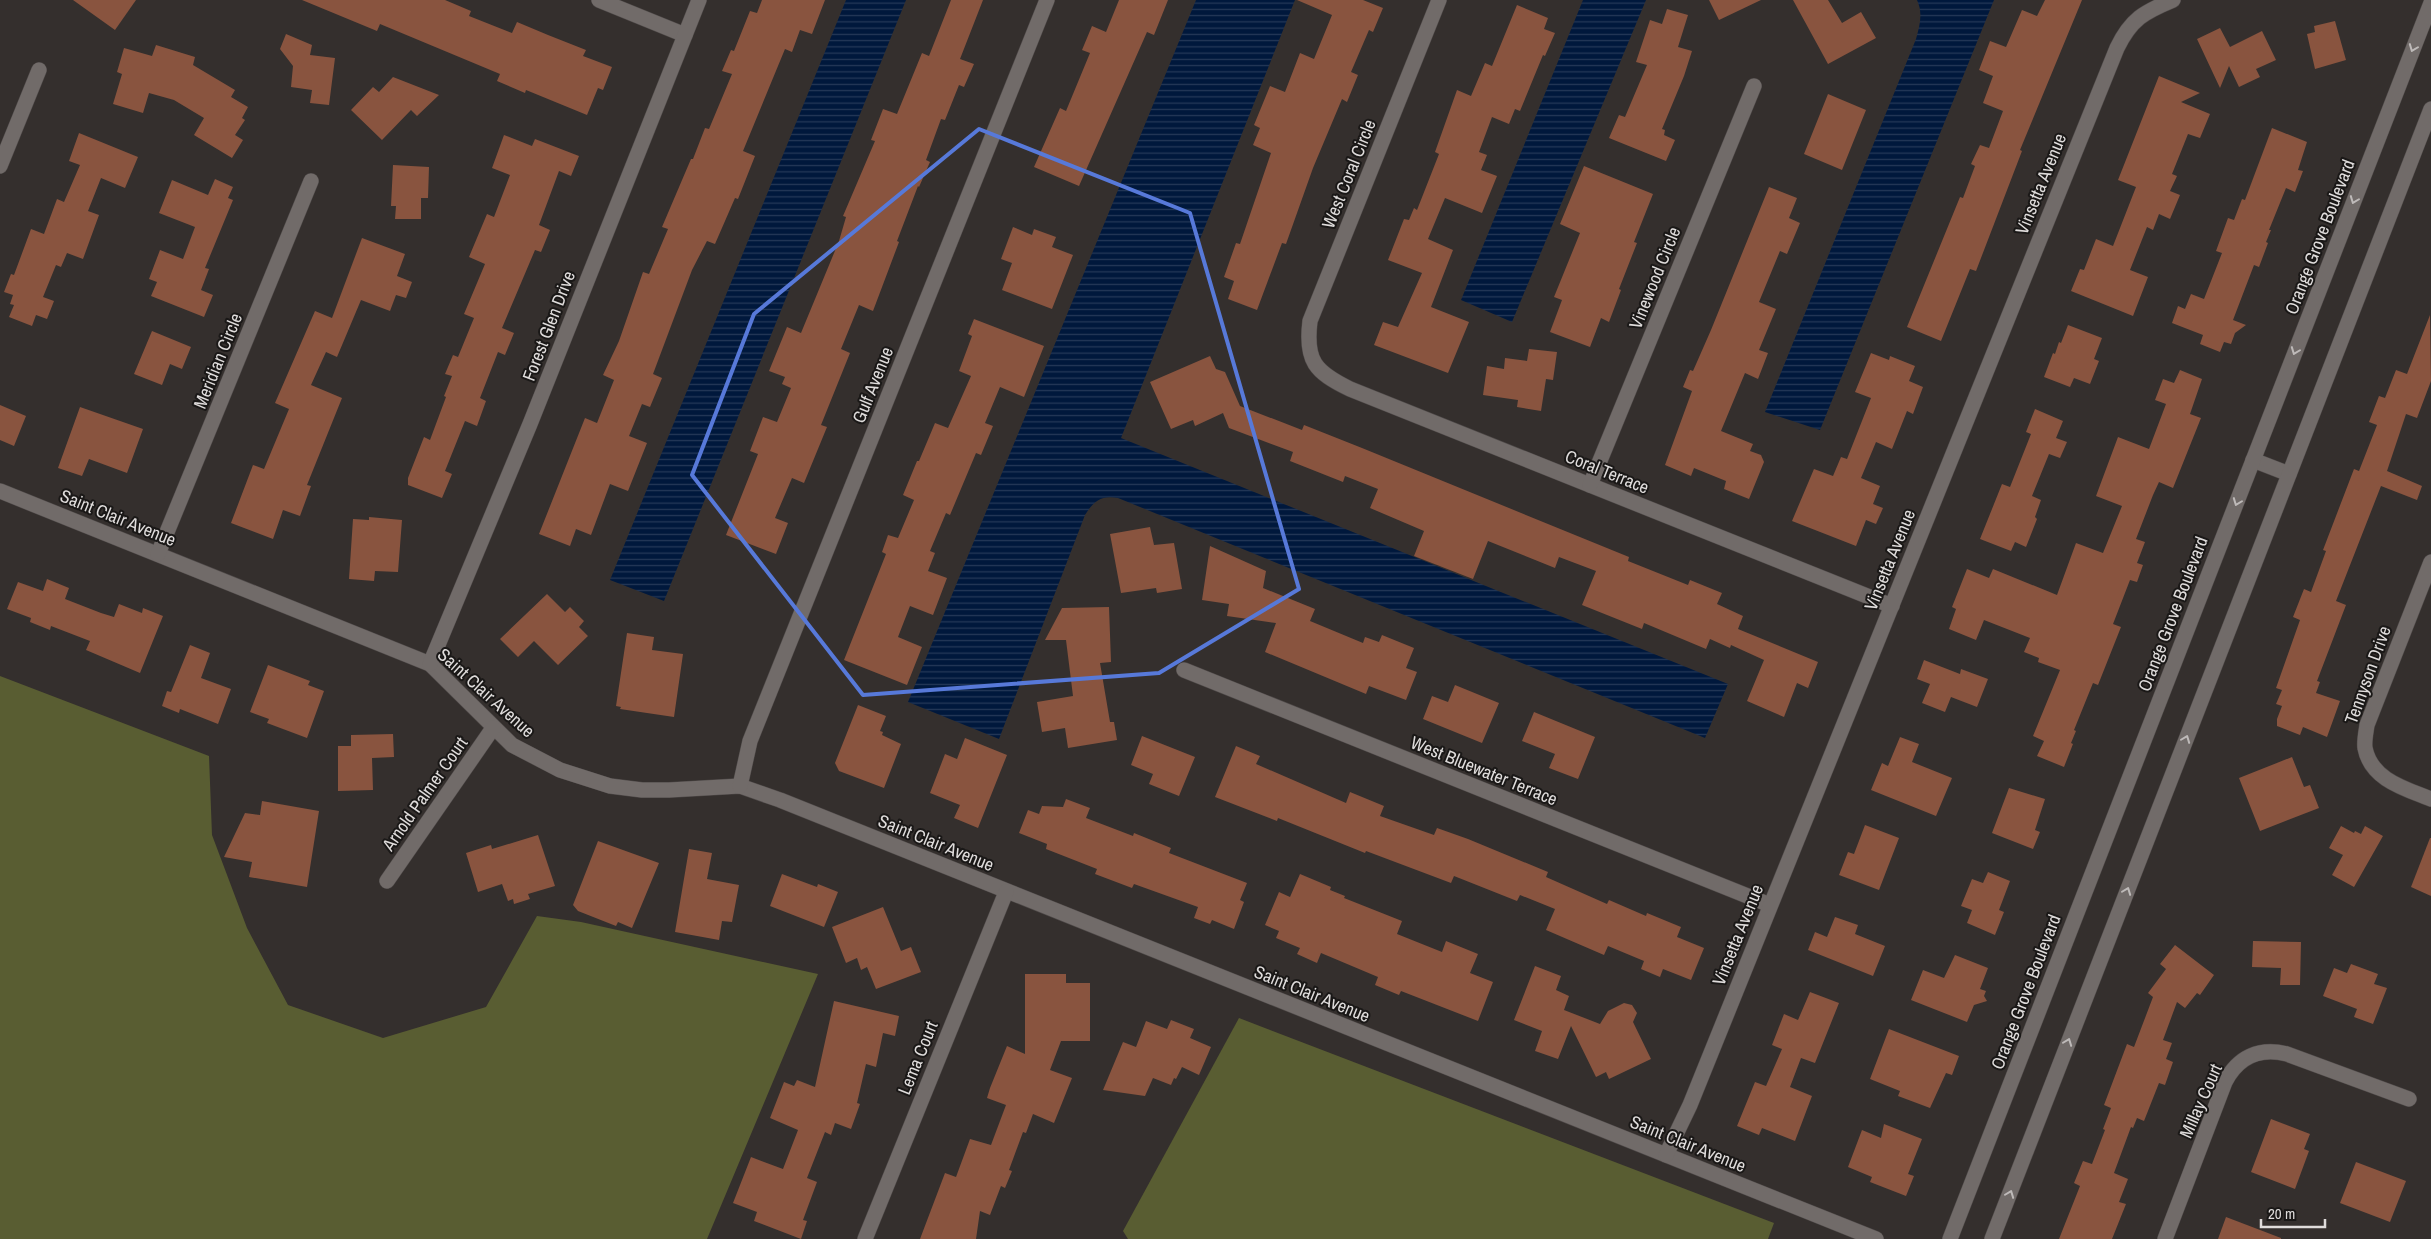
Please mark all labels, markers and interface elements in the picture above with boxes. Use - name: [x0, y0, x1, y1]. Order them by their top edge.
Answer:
- one-way arrow: [2409, 43, 2419, 52]
- street label: West Coral Circle: [1315, 116, 1382, 232]
- street label: Vinsetta Avenue: [2009, 130, 2072, 238]
- street label: Orange Grove Boulevard: [2278, 156, 2361, 318]
- one-way arrow: [2350, 195, 2360, 203]
- street label: Vinewood Circle: [1623, 223, 1686, 333]
- street label: Forest Glen Drive: [516, 267, 581, 384]
- street label: Meridian Circle: [187, 309, 248, 412]
- street label: Gulf Avenue: [846, 343, 899, 427]
- one-way arrow: [2291, 346, 2302, 355]
- street label: Coral Terrace: [1562, 443, 1653, 500]
- street label: Saint Clair Avenue: [57, 483, 180, 552]
- one-way arrow: [2232, 498, 2242, 506]
- street label: Vinsetta Avenue: [1858, 506, 1921, 614]
- street label: Orange Grove Boulevard: [2131, 533, 2214, 695]
- street label: Tennyson Drive: [2338, 622, 2397, 727]
- street label: Saint Clair Avenue: [432, 642, 540, 743]
- street label: West Bluewater Terrace: [1407, 730, 1561, 811]
- street label: Arnold Palmer Court: [375, 732, 473, 856]
- one-way arrow: [2180, 735, 2190, 744]
- street label: Saint Clair Avenue: [875, 808, 998, 877]
- street label: Vinsetta Avenue: [1706, 881, 1769, 989]
- one-way arrow: [2121, 887, 2131, 895]
- street label: Orange Grove Boulevard: [1984, 911, 2067, 1073]
- street label: Saint Clair Avenue: [1251, 959, 1374, 1028]
- street label: Lema Court: [892, 1017, 944, 1098]
- one-way arrow: [2062, 1038, 2073, 1047]
- street label: Millay Court: [2173, 1060, 2228, 1142]
- street label: Saint Clair Avenue: [1627, 1109, 1750, 1178]
- one-way arrow: [2004, 1190, 2014, 1198]
- scale bar: [2261, 1196, 2325, 1228]
- text: 20 m: [2268, 1203, 2295, 1224]

